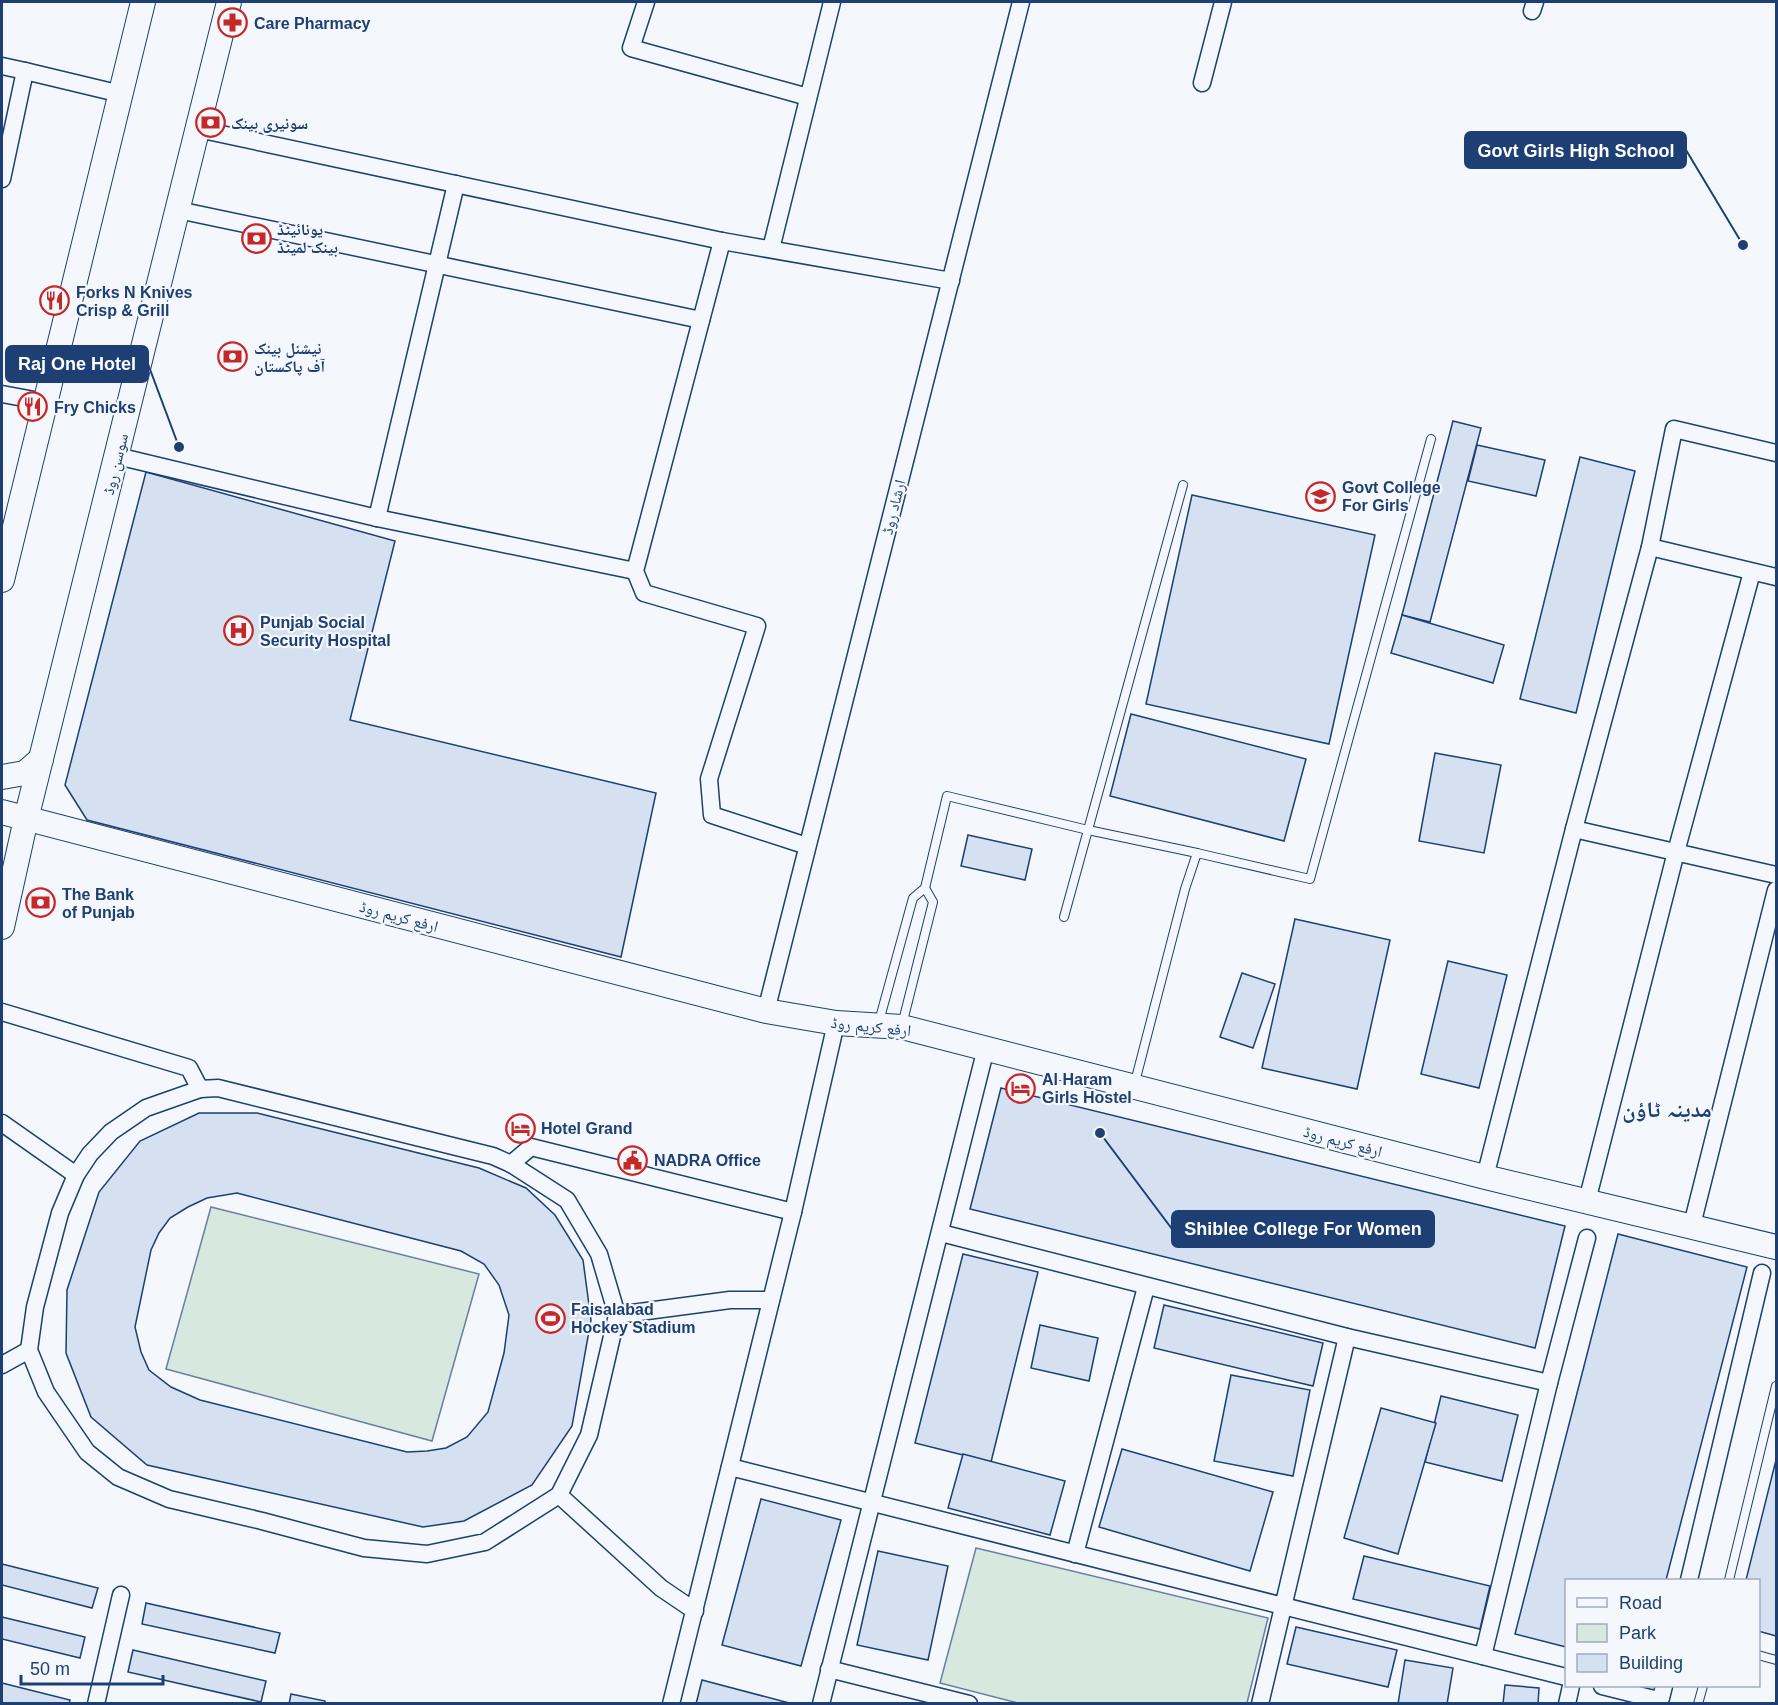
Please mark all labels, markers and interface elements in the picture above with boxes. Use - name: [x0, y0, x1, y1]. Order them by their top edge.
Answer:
- pharmacy icon: Care Pharmacy: [217, 7, 249, 39]
- place label: Care Pharmacy: [254, 15, 371, 32]
- bank icon: سونیری بینک: [194, 107, 226, 139]
- place label: سونیری بینک: [231, 115, 308, 133]
- callout: Govt Girls High School: [1465, 132, 1686, 168]
- text: Govt Girls High School: [1477, 141, 1675, 161]
- place label: یونائیٹڈ بینک لمیٹڈ: [277, 221, 338, 257]
- bank icon: یونائیٹڈ بینک لمیٹڈ: [240, 222, 272, 254]
- place label: Forks N Knives Crisp & Grill: [76, 284, 193, 319]
- restaurant icon: Forks N Knives Crisp & Grill: [39, 285, 71, 317]
- place label: نیشنل بینک آف پاکستان: [254, 340, 325, 376]
- bank icon: نیشنل بینک آف پاکستان: [217, 341, 249, 373]
- callout: Raj One Hotel: [6, 346, 148, 382]
- text: Raj One Hotel: [18, 354, 136, 374]
- restaurant icon: Fry Chicks: [17, 391, 49, 423]
- place label: Fry Chicks: [54, 399, 136, 416]
- street label: سوسن روڈ: [100, 432, 133, 497]
- street label: ارشاد روڈ: [878, 478, 909, 537]
- place label: Govt College For Girls: [1342, 479, 1441, 514]
- school or university icon: Govt College For Girls: [1305, 480, 1337, 512]
- place label: Punjab Social Security Hospital: [260, 614, 391, 649]
- hospital icon: Punjab Social Security Hospital: [223, 615, 255, 647]
- place label: The Bank of Punjab: [62, 886, 135, 921]
- bank icon: The Bank of Punjab: [25, 887, 57, 919]
- street label: ارفع کریم روڈ: [357, 898, 440, 937]
- street label: ارفع کریم روڈ: [830, 1014, 912, 1041]
- place label: Al Haram Girls Hostel: [1042, 1071, 1132, 1106]
- hotel icon: Al Haram Girls Hostel: [1005, 1072, 1037, 1104]
- district label: مدینہ ٹاؤن: [1622, 1097, 1712, 1123]
- hotel icon: Hotel Grand: [504, 1112, 536, 1144]
- place label: Hotel Grand: [541, 1120, 633, 1137]
- street label: ارفع کریم روڈ: [1301, 1123, 1384, 1162]
- public building icon: NADRA Office: [617, 1144, 649, 1176]
- place label: NADRA Office: [654, 1152, 761, 1169]
- callout: Shiblee College For Women: [1172, 1211, 1434, 1247]
- text: Shiblee College For Women: [1184, 1219, 1422, 1239]
- place label: Faisalabad Hockey Stadium: [571, 1301, 695, 1336]
- sports icon: Faisalabad Hockey Stadium: [534, 1302, 566, 1334]
- legend: [1565, 1579, 1760, 1687]
- text: Road: [1619, 1593, 1662, 1613]
- text: Park: [1619, 1623, 1657, 1643]
- scale bar: [21, 1648, 164, 1686]
- text: Building: [1619, 1653, 1683, 1673]
- text: 50 m: [30, 1659, 70, 1679]

